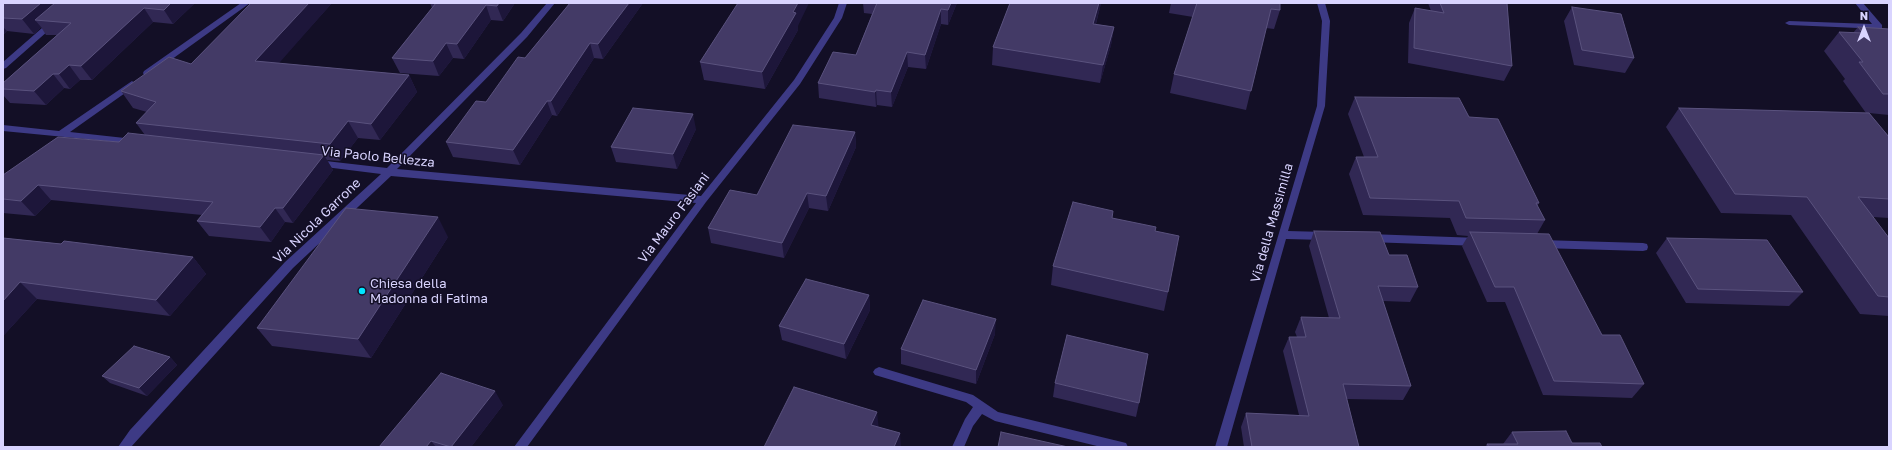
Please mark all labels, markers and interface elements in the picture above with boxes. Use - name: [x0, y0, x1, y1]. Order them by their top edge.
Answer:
- north arrow: [1844, 8, 1884, 48]
- text: N: [1860, 9, 1868, 22]
- street label: Via Paolo Bellezza: [320, 143, 436, 171]
- street label: Via della Massimilla: [1247, 161, 1297, 285]
- street label: Via Mauro Fasiani: [635, 170, 713, 266]
- street label: Via Nicola Garrone: [270, 175, 364, 267]
- place label: Chiesa della Madonna di Fatima: [370, 276, 488, 307]
- marker: Chiesa della Madonna di Fatima: [357, 286, 367, 296]

